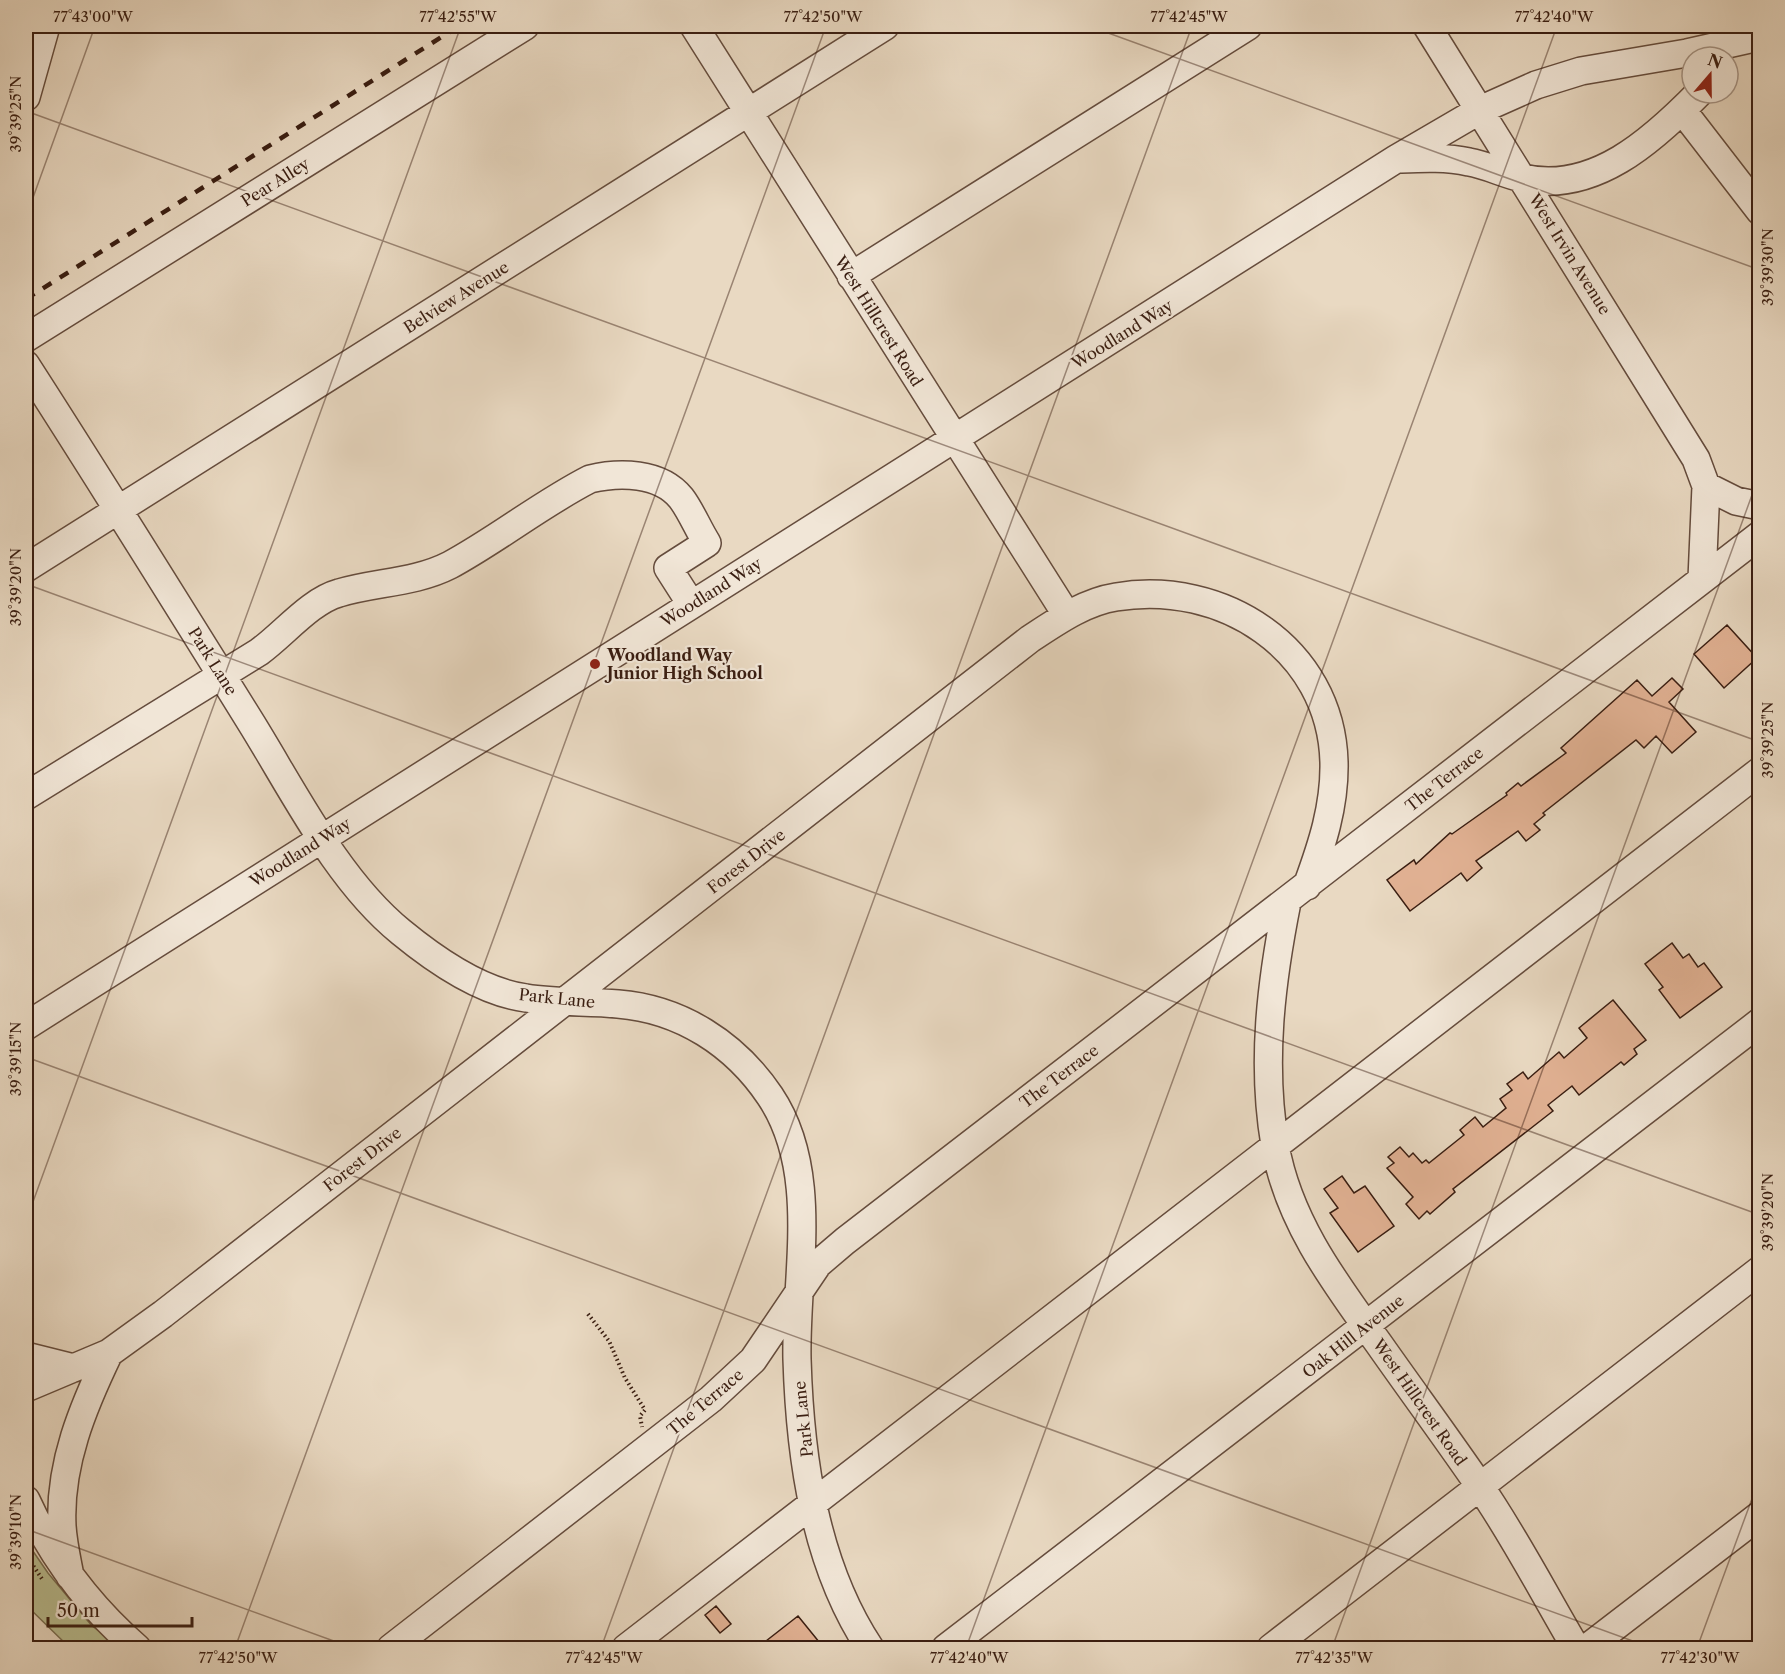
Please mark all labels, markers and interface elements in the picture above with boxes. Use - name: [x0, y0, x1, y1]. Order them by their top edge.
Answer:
- text: 77°43'00"W: [53, 7, 134, 26]
- text: 77°42'55"W: [419, 7, 497, 26]
- text: 77°42'50"W: [784, 7, 863, 26]
- text: 77°42'45"W: [1150, 7, 1228, 26]
- text: 77°42'40"W: [1515, 7, 1594, 26]
- north arrow: [1680, 45, 1740, 105]
- text: N: [1705, 49, 1725, 73]
- text: 39°39'25"N: [6, 75, 25, 153]
- street label: Pear Alley: [237, 153, 314, 211]
- street label: West Irvin Avenue: [1524, 189, 1615, 318]
- text: 39°39'30"N: [1758, 228, 1777, 306]
- street label: West Hillcrest Road: [830, 251, 927, 390]
- street label: Belview Avenue: [400, 257, 512, 337]
- street label: Woodland Way: [1067, 294, 1177, 374]
- text: 39°39'20"N: [6, 548, 25, 626]
- street label: Woodland Way: [656, 552, 766, 632]
- street label: Park Lane: [184, 623, 242, 699]
- place label: Woodland Way Junior High School: [604, 645, 763, 683]
- marker: Woodland Way Junior High School: [588, 657, 602, 671]
- text: 39°39'25"N: [1758, 701, 1777, 779]
- street label: The Terrace: [1401, 742, 1487, 816]
- street label: Woodland Way: [245, 812, 355, 892]
- street label: Forest Drive: [703, 824, 789, 898]
- street label: Park Lane: [518, 984, 596, 1012]
- text: 39°39'15"N: [6, 1022, 25, 1096]
- street label: The Terrace: [1016, 1040, 1102, 1112]
- street label: Forest Drive: [319, 1122, 405, 1196]
- text: 39°39'20"N: [1758, 1173, 1777, 1251]
- street label: Oak Hill Avenue: [1298, 1290, 1408, 1382]
- street label: West Hillcrest Road: [1368, 1334, 1471, 1469]
- street label: The Terrace: [663, 1364, 747, 1440]
- street label: Park Lane: [789, 1380, 817, 1458]
- text: 39°39'10"N: [6, 1494, 25, 1570]
- scale bar: [48, 1590, 192, 1628]
- text: 50 m: [57, 1600, 100, 1622]
- text: 77°42'50"W: [199, 1648, 278, 1667]
- text: 77°42'45"W: [565, 1648, 643, 1667]
- text: 77°42'40"W: [930, 1648, 1009, 1667]
- text: 77°42'35"W: [1295, 1648, 1373, 1667]
- text: 77°42'30"W: [1661, 1648, 1740, 1667]

